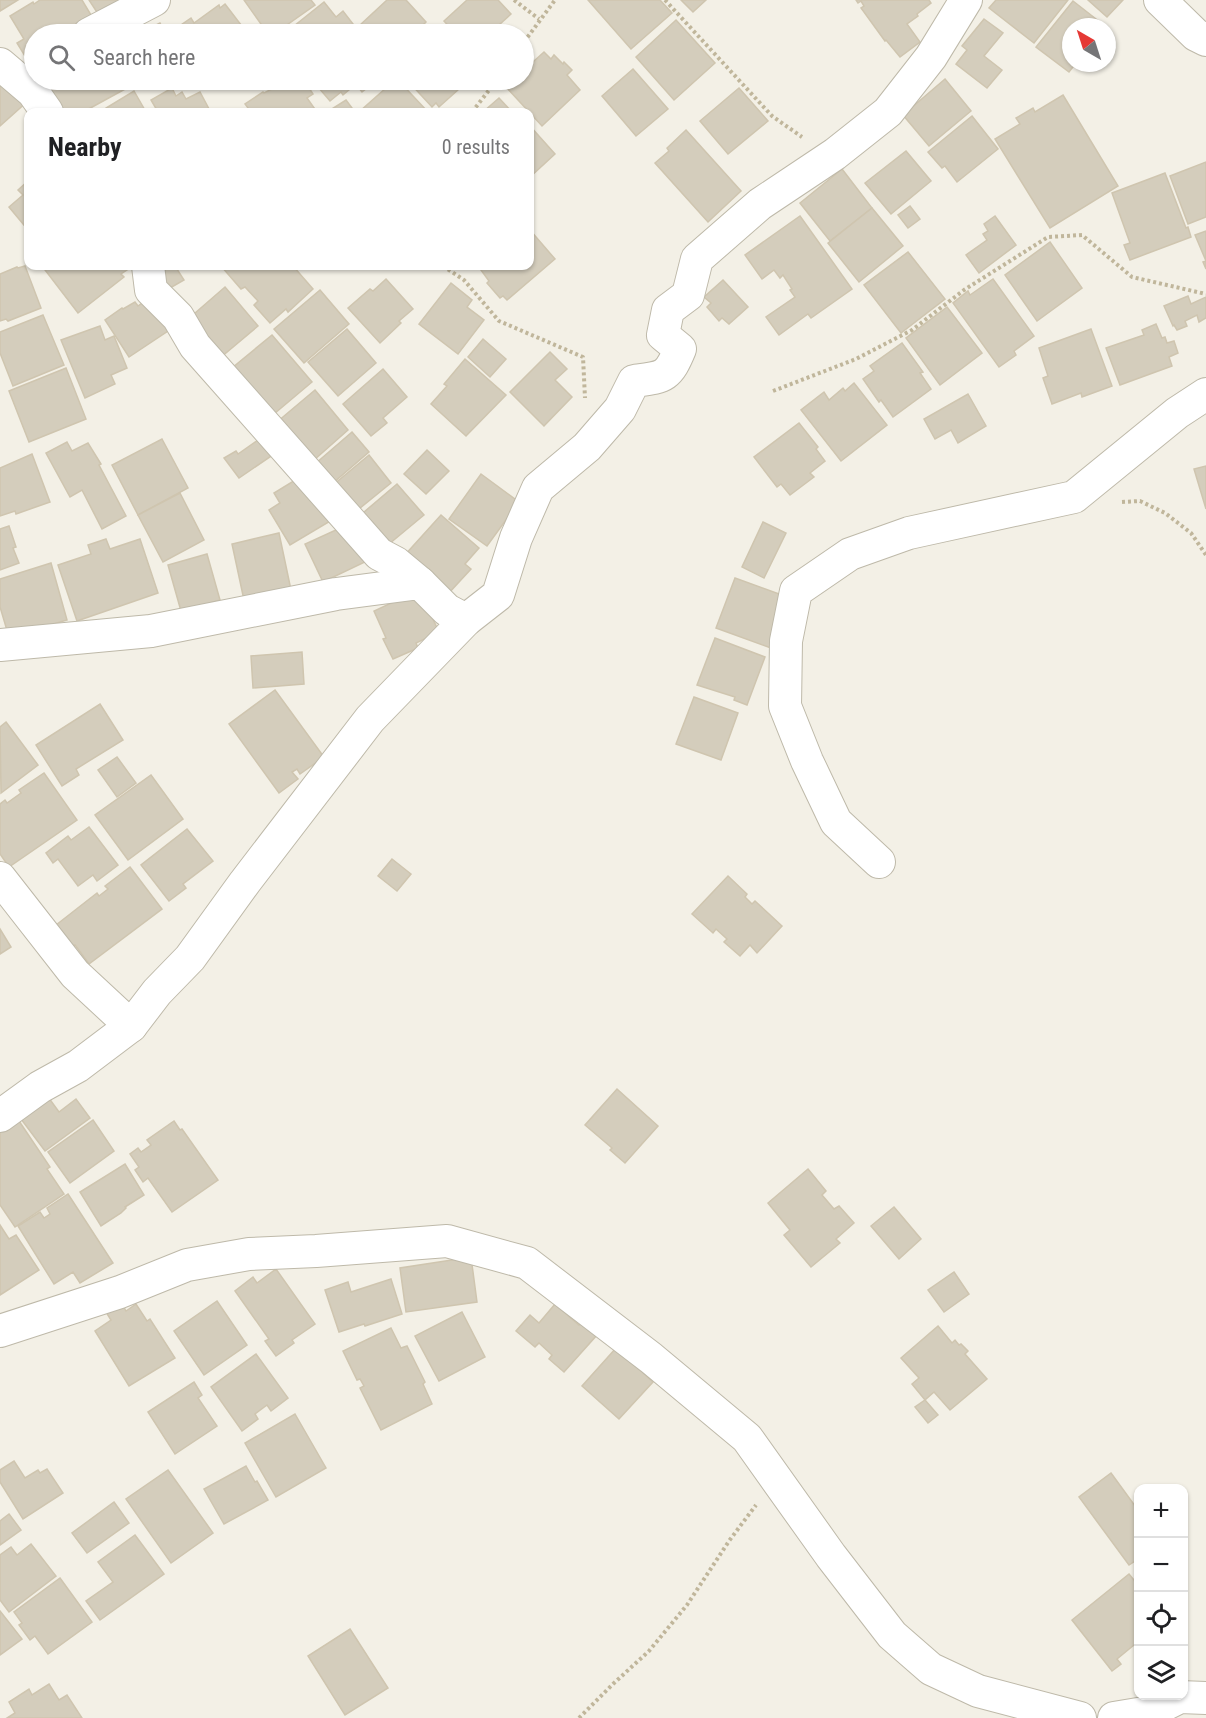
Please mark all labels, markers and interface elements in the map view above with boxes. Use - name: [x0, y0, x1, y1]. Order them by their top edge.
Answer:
- north arrow: [1062, 18, 1116, 72]
- search box: [24, 24, 534, 90]
- icon: search: [45, 41, 78, 74]
- text: Search here: [93, 45, 195, 70]
- text: Nearby: [48, 132, 122, 162]
- text: 0 results: [442, 135, 510, 159]
- map controls: [1134, 1484, 1188, 1700]
- button: +: [1134, 1484, 1188, 1538]
- button: −: [1134, 1538, 1188, 1592]
- button: locate: [1134, 1592, 1188, 1646]
- button: layers: [1134, 1646, 1188, 1700]

